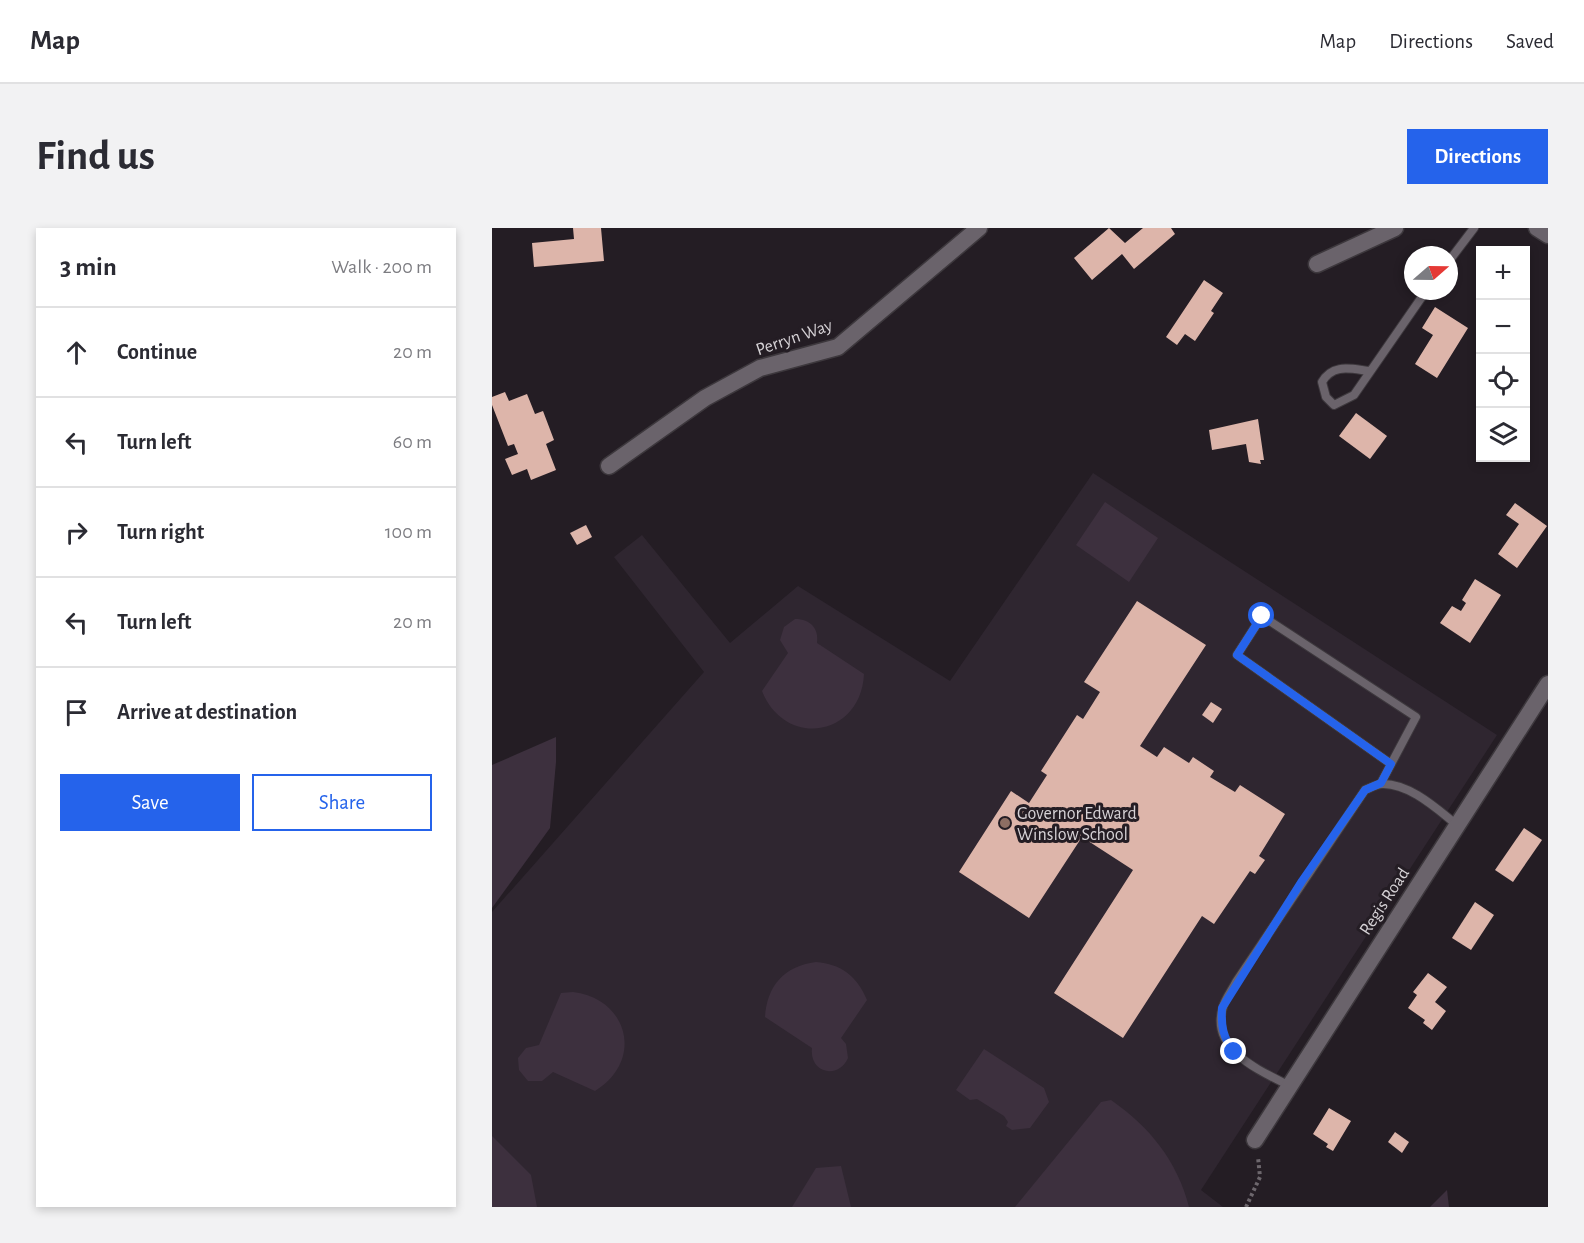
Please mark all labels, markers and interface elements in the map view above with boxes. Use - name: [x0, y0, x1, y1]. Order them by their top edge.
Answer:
- text: Map: [30, 27, 80, 55]
- text: Map: [1320, 31, 1356, 52]
- text: Directions: [1389, 31, 1473, 52]
- text: Saved: [1506, 31, 1554, 52]
- button: Directions: [1407, 129, 1548, 184]
- text: Find us: [36, 135, 155, 177]
- north arrow: [1404, 246, 1458, 300]
- map controls: [1476, 246, 1530, 462]
- button: +: [1476, 246, 1530, 300]
- text: 3 min: [60, 254, 117, 280]
- text: Walk · 200 m: [331, 257, 432, 277]
- button: −: [1476, 300, 1530, 354]
- street label: Perryn Way: [754, 316, 835, 359]
- icon: ahead: [60, 336, 93, 369]
- text: Continue: [117, 341, 197, 363]
- text: 20 m: [393, 342, 432, 362]
- button: locate: [1476, 354, 1530, 408]
- button: layers: [1476, 408, 1530, 462]
- icon: left: [60, 426, 93, 459]
- text: Turn left: [117, 431, 191, 453]
- text: 60 m: [393, 432, 432, 452]
- icon: right: [60, 516, 93, 549]
- text: Turn right: [117, 521, 204, 543]
- text: 100 m: [385, 522, 432, 542]
- route start: [1248, 602, 1274, 628]
- icon: left: [60, 606, 93, 639]
- text: Turn left: [117, 611, 191, 633]
- text: 20 m: [393, 612, 432, 632]
- icon: arrive: [60, 696, 93, 729]
- text: Arrive at destination: [117, 701, 297, 723]
- button: Save: [60, 774, 240, 831]
- button: Share: [252, 774, 432, 831]
- place label: Governor Edward Winslow School: [1017, 805, 1137, 844]
- marker: Governor Edward Winslow School: [998, 816, 1012, 830]
- street label: Regis Road: [1357, 865, 1413, 938]
- route end: [1220, 1038, 1246, 1064]

